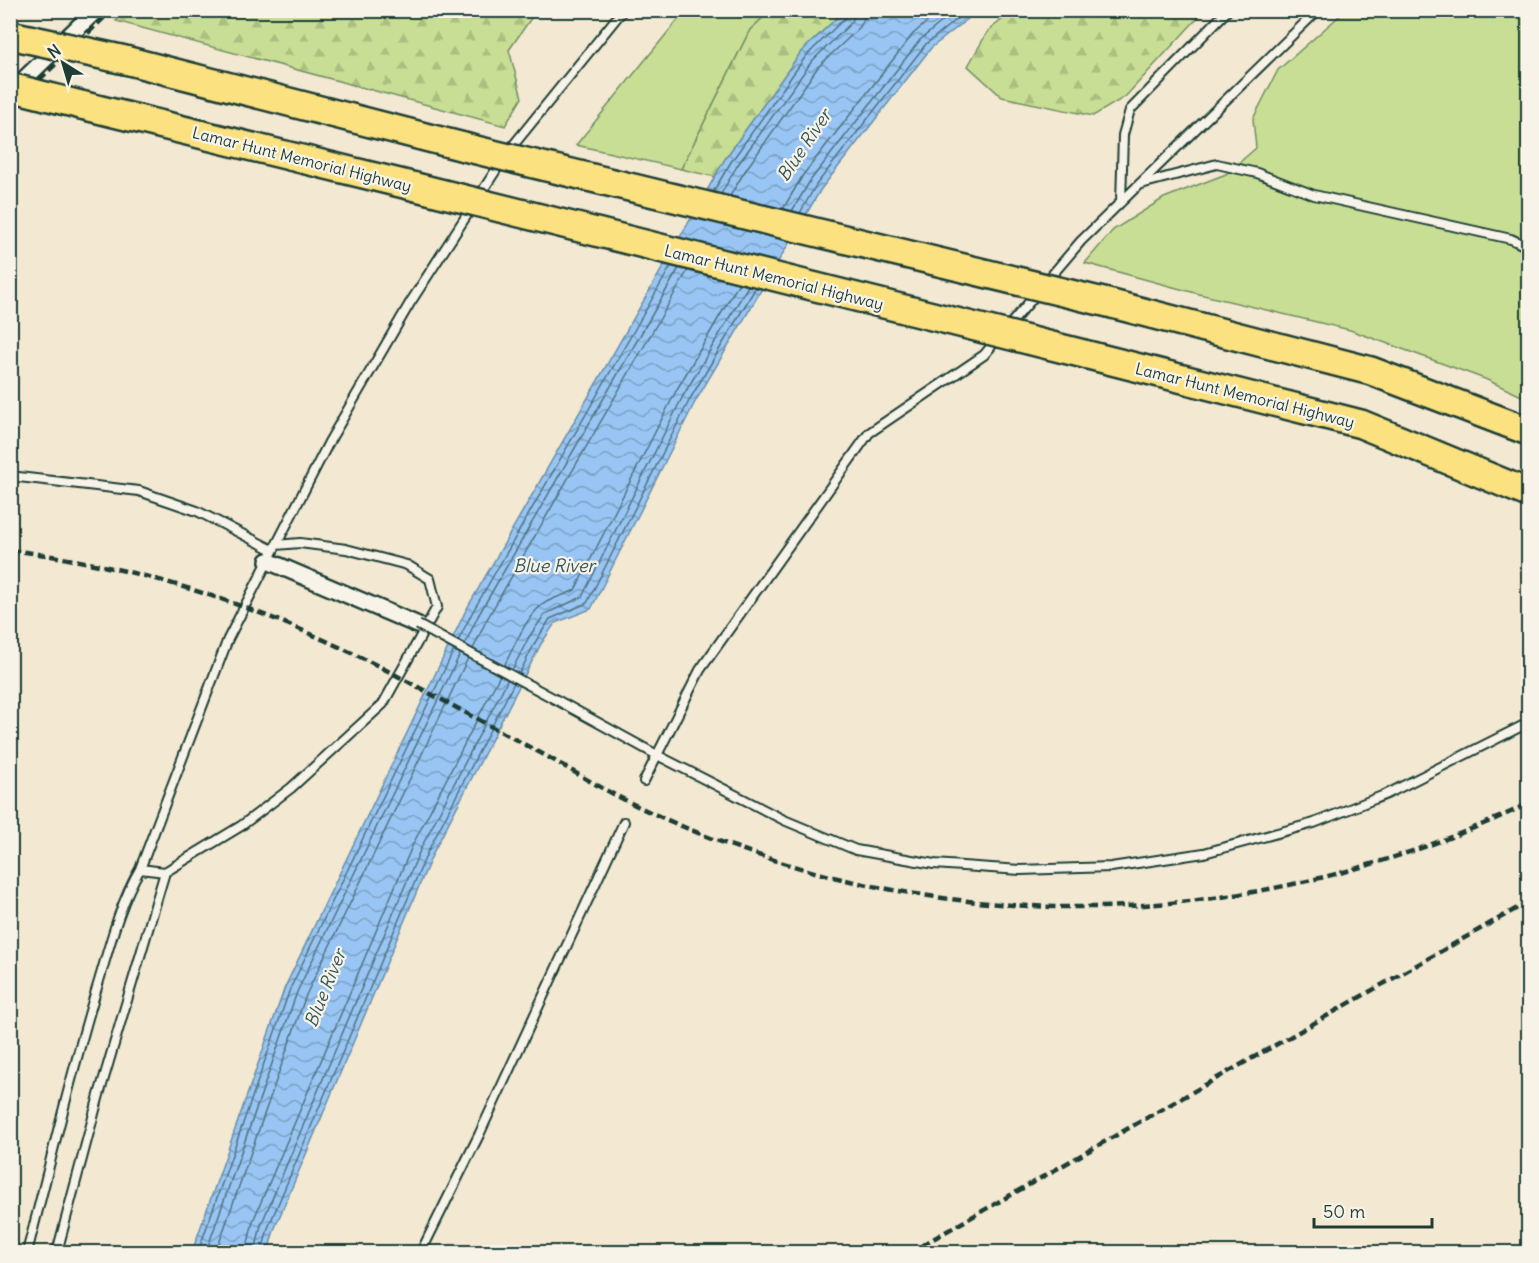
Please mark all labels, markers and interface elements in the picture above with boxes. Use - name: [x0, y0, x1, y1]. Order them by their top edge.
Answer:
- north arrow: [33, 33, 93, 93]
- text: N: [44, 40, 64, 62]
- water label: Blue River: [772, 103, 838, 185]
- street label: Lamar Hunt Memorial Highway: [190, 122, 414, 196]
- street label: Lamar Hunt Memorial Highway: [662, 240, 886, 314]
- street label: Lamar Hunt Memorial Highway: [1133, 358, 1357, 432]
- water label: Blue River: [513, 554, 597, 577]
- water label: Blue River: [299, 943, 352, 1030]
- scale bar: [1314, 1191, 1432, 1229]
- text: 50 m: [1323, 1200, 1365, 1223]

